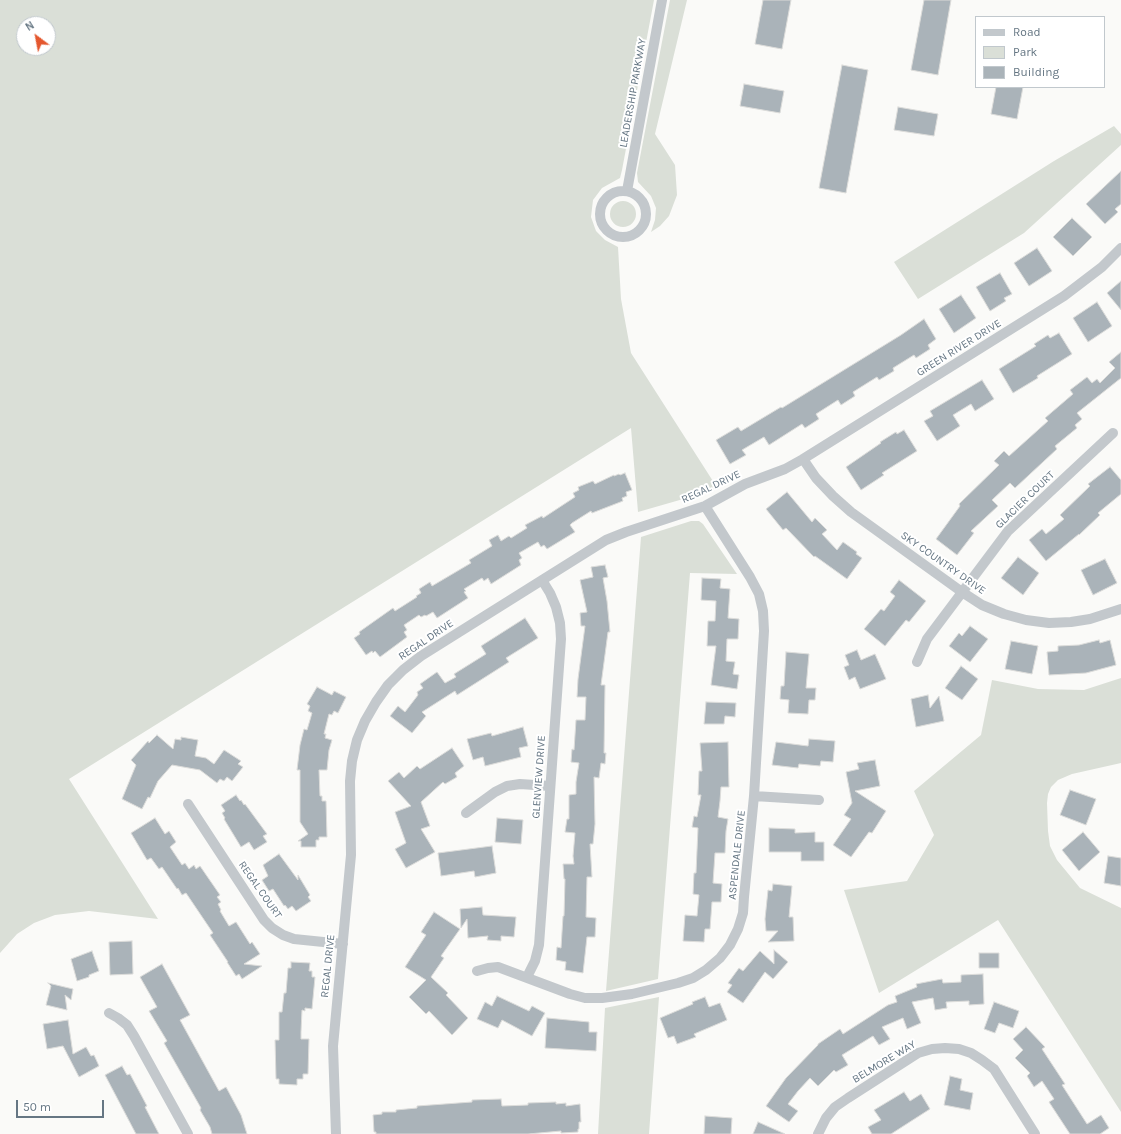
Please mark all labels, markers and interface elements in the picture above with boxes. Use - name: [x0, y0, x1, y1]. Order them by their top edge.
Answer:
- north arrow: [16, 16, 56, 56]
- legend: [975, 16, 1105, 88]
- text: N: [23, 19, 37, 34]
- text: Road: [1013, 25, 1041, 39]
- street label: LEADERSHIP PARKWAY: [617, 37, 649, 149]
- text: Park: [1013, 45, 1037, 59]
- text: Building: [1013, 65, 1059, 79]
- street label: GREEN RIVER DRIVE: [914, 317, 1004, 379]
- street label: REGAL DRIVE: [679, 468, 743, 506]
- street label: GLACIER COURT: [993, 468, 1057, 532]
- street label: SKY COUNTRY DRIVE: [898, 529, 988, 597]
- street label: REGAL DRIVE: [396, 617, 456, 663]
- street label: GLENVIEW DRIVE: [530, 735, 548, 819]
- street label: ASPENDALE DRIVE: [726, 810, 748, 900]
- street label: REGAL COURT: [235, 859, 285, 921]
- street label: REGAL DRIVE: [318, 934, 338, 998]
- street label: BELMORE WAY: [850, 1038, 918, 1086]
- scale bar: [18, 1092, 106, 1118]
- text: 50 m: [23, 1100, 51, 1114]

